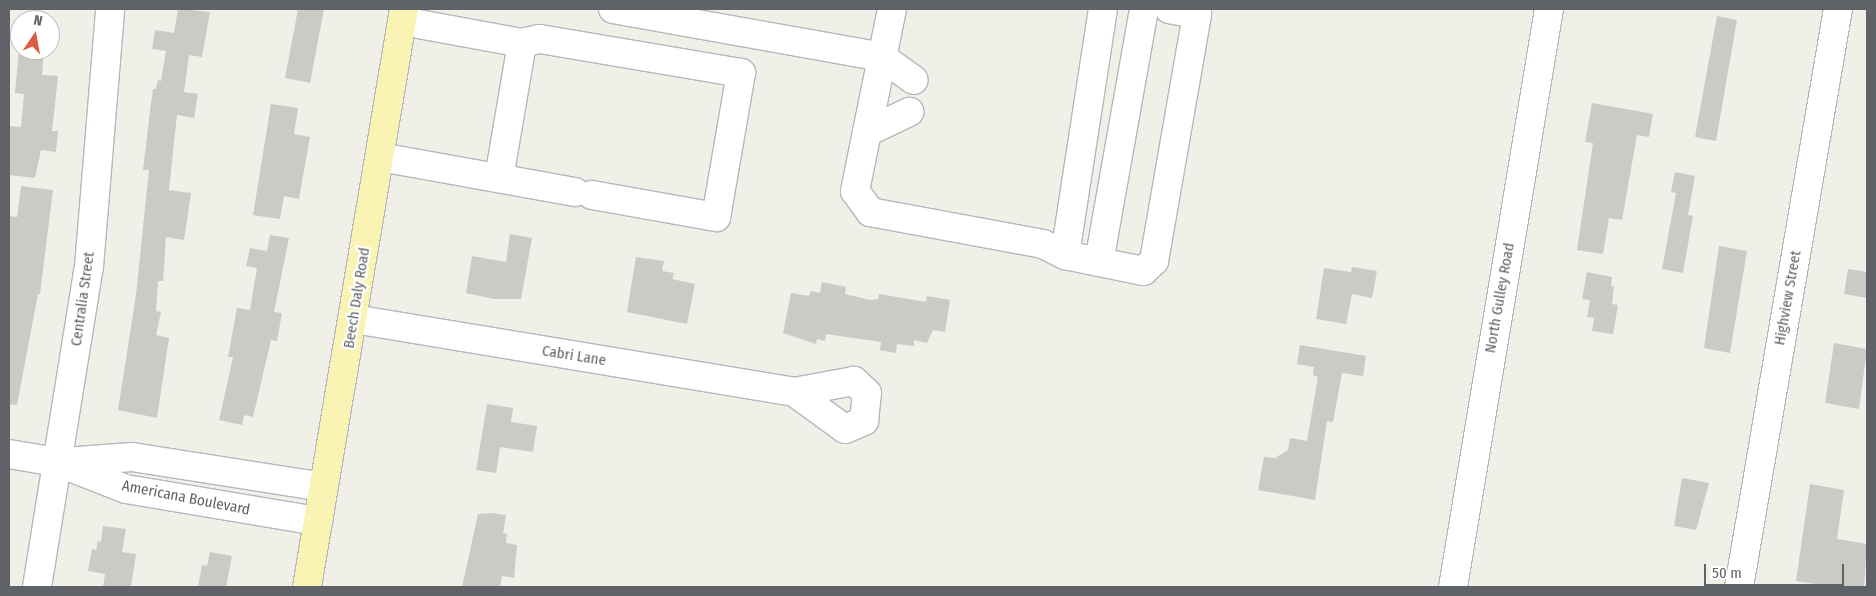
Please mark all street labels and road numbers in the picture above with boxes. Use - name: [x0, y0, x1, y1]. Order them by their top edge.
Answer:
- street label: North Gulley Road: [1481, 242, 1519, 354]
- street label: Beech Daly Road: [340, 246, 374, 350]
- street label: Highview Street: [1771, 249, 1805, 347]
- street label: Centralia Street: [67, 251, 99, 347]
- street label: Cabri Lane: [541, 342, 607, 370]
- street label: Americana Boulevard: [120, 477, 252, 519]

